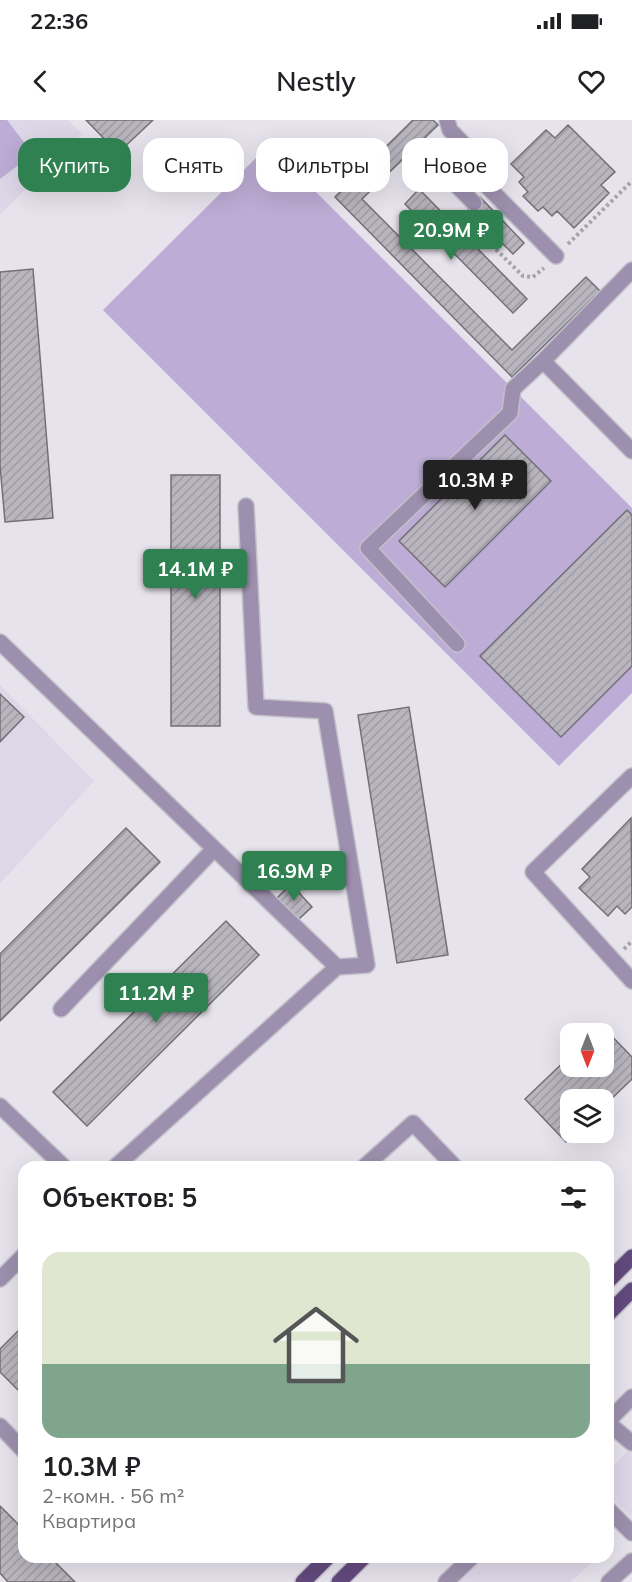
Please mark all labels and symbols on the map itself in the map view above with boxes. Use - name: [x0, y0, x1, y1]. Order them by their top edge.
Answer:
- pin: 20.9M ₽: [396, 210, 506, 261]
- pin: 10.3M ₽: [420, 460, 530, 511]
- pin: 14.1M ₽: [140, 549, 250, 600]
- pin: 16.9M ₽: [239, 851, 349, 902]
- pin: 11.2M ₽: [101, 973, 211, 1024]
- north arrow: [560, 1023, 614, 1077]

